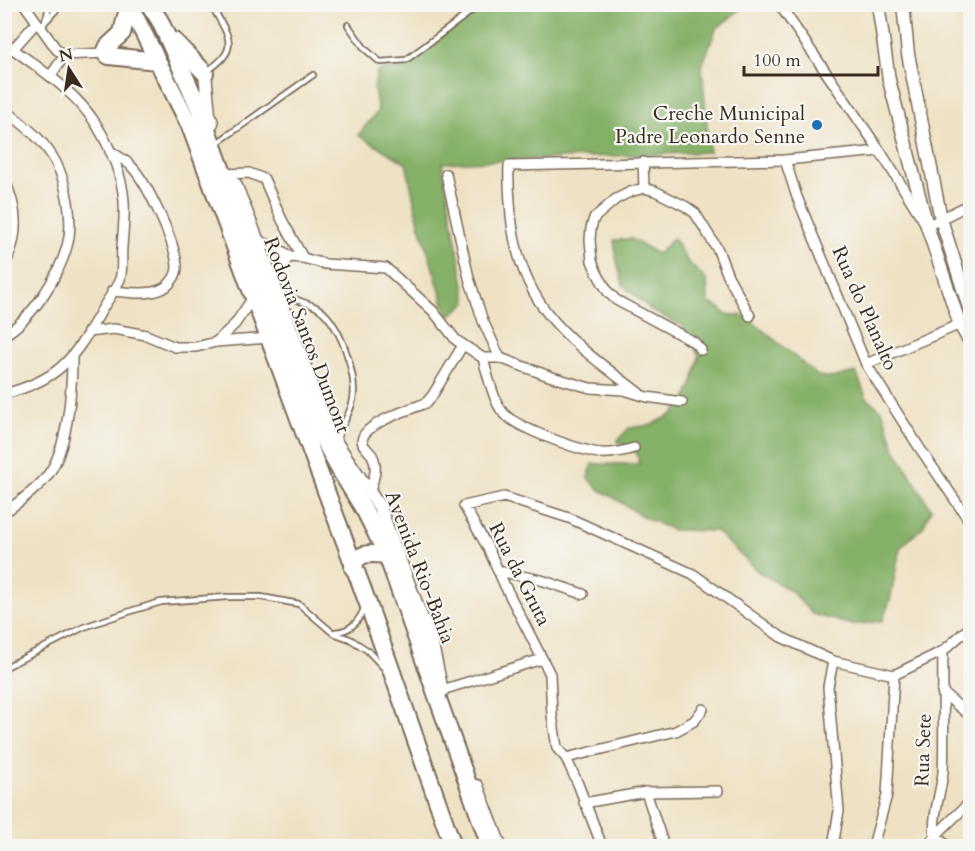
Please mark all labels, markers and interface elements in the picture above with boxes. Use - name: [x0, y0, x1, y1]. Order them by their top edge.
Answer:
- north arrow: [39, 39, 99, 99]
- scale bar: [744, 39, 878, 77]
- text: N: [57, 43, 75, 68]
- text: 100 m: [753, 48, 801, 73]
- place label: Creche Municipal Padre Leonardo Senne: [615, 100, 805, 150]
- marker: Creche Municipal Padre Leonardo Senne: [810, 118, 824, 132]
- street label: Rodovia Santos Dumont: [257, 233, 357, 437]
- street label: Rua do Planalto: [826, 242, 905, 375]
- street label: Avenida Rio-Bahia: [378, 487, 462, 648]
- street label: Rua da Gruta: [482, 518, 558, 631]
- street label: Rua Sete: [908, 713, 938, 787]

